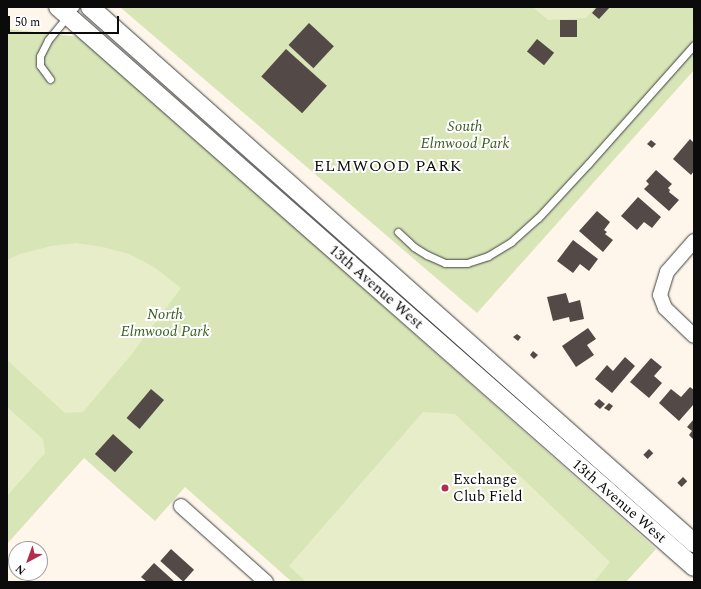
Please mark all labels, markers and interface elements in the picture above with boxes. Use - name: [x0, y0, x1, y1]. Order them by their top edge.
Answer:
- scale bar: [10, 8, 121, 34]
- text: 50 m: [15, 13, 40, 32]
- park label: South Elmwood Park: [420, 117, 510, 152]
- district label: ELMWOOD PARK: [314, 156, 462, 176]
- street label: 13th Avenue West: [325, 241, 427, 333]
- park label: North Elmwood Park: [120, 305, 210, 340]
- street label: 13th Avenue West: [568, 455, 670, 547]
- place label: Exchange Club Field: [453, 470, 523, 505]
- marker: Exchange Club Field: [440, 483, 450, 493]
- north arrow: [8, 541, 48, 581]
- text: N: [11, 560, 29, 579]

